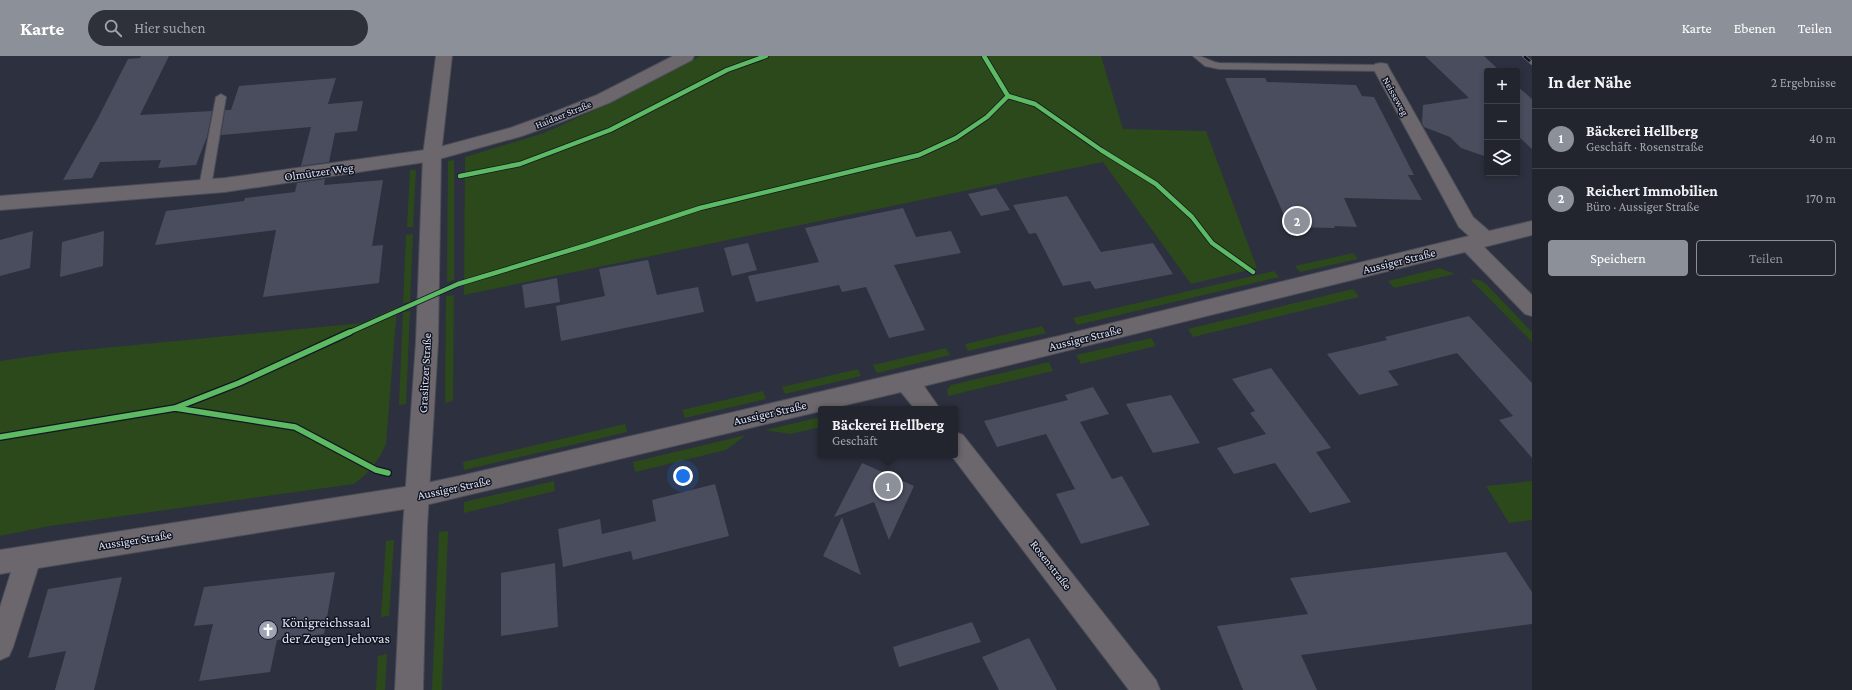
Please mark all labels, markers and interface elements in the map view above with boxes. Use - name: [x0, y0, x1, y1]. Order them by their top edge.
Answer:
- search box: [88, 10, 368, 46]
- icon: search: [102, 17, 124, 39]
- text: Karte: [20, 18, 64, 39]
- text: Hier suchen: [134, 20, 206, 36]
- text: Karte: [1682, 20, 1712, 36]
- text: Ebenen: [1734, 20, 1776, 36]
- text: Teilen: [1798, 20, 1832, 36]
- map controls: [1484, 68, 1520, 176]
- button: +: [1484, 68, 1520, 104]
- text: In der Nähe: [1548, 73, 1631, 92]
- street label: Neisseweg: [1381, 75, 1411, 118]
- text: 2 Ergebnisse: [1771, 75, 1836, 90]
- street label: Haidaer Straße: [534, 98, 593, 131]
- button: −: [1484, 104, 1520, 140]
- text: Bäckerei Hellberg: [1586, 123, 1698, 139]
- text: 1: [1559, 131, 1563, 146]
- text: 40 m: [1809, 131, 1836, 146]
- text: Geschäft · Rosenstraße: [1586, 139, 1704, 154]
- button: layers: [1484, 140, 1520, 176]
- street label: Olmützer Weg: [284, 160, 355, 184]
- text: Reichert Immobilien: [1586, 183, 1718, 199]
- text: 2: [1558, 191, 1564, 206]
- text: 170 m: [1806, 191, 1836, 206]
- text: Büro · Aussiger Straße: [1586, 199, 1699, 214]
- pin: 2: [1284, 206, 1310, 236]
- button: Speichern: [1548, 240, 1688, 276]
- button: Teilen: [1696, 240, 1836, 276]
- street label: Aussiger Straße: [1361, 245, 1437, 277]
- street label: Aussiger Straße: [1047, 322, 1123, 354]
- street label: Graslitzer Straße: [416, 333, 434, 413]
- street label: Aussiger Straße: [732, 398, 808, 428]
- popup: [818, 406, 958, 458]
- text: Bäckerei Hellberg: [832, 417, 944, 433]
- text: Geschäft: [832, 433, 878, 448]
- your location: [673, 466, 693, 486]
- pin: 1: [875, 471, 901, 501]
- street label: Aussiger Straße: [416, 473, 492, 503]
- street label: Aussiger Straße: [97, 527, 173, 553]
- street label: Rosenstraße: [1027, 537, 1075, 593]
- place label: Königreichssaal der Zeugen Jehovas: [282, 614, 390, 646]
- church icon: Königreichssaal der Zeugen Jehovas: [257, 619, 279, 641]

